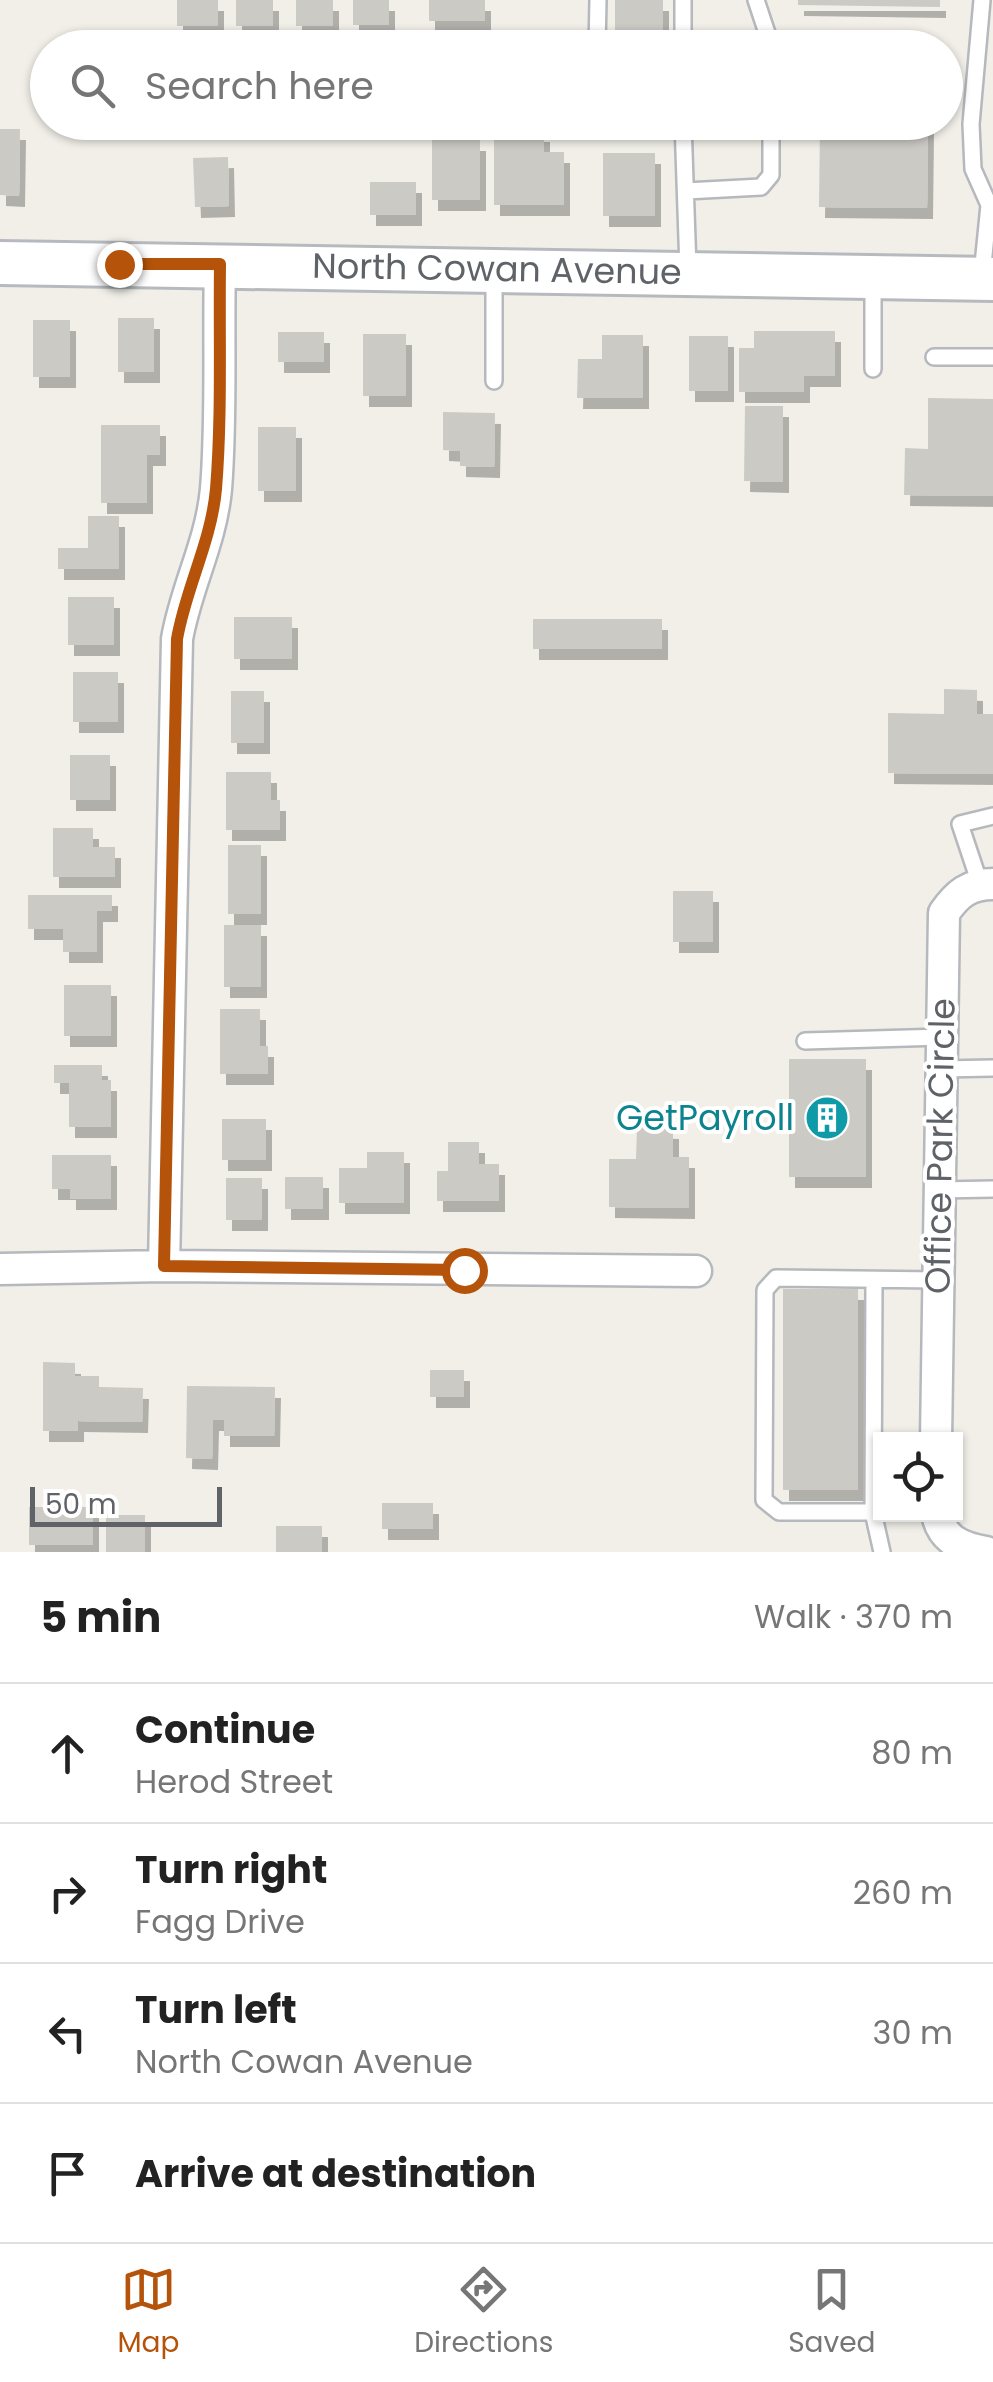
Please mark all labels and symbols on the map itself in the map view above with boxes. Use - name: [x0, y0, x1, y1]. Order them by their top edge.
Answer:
- street label: North Cowan Avenue: [312, 241, 682, 296]
- route end: [97, 242, 143, 288]
- street label: Office Park Circle: [912, 998, 967, 1294]
- place label: GetPayroll: [616, 1093, 794, 1142]
- building icon: GetPayroll: [804, 1095, 850, 1141]
- route start: [442, 1248, 488, 1294]
- scale bar: [30, 1482, 222, 1526]

